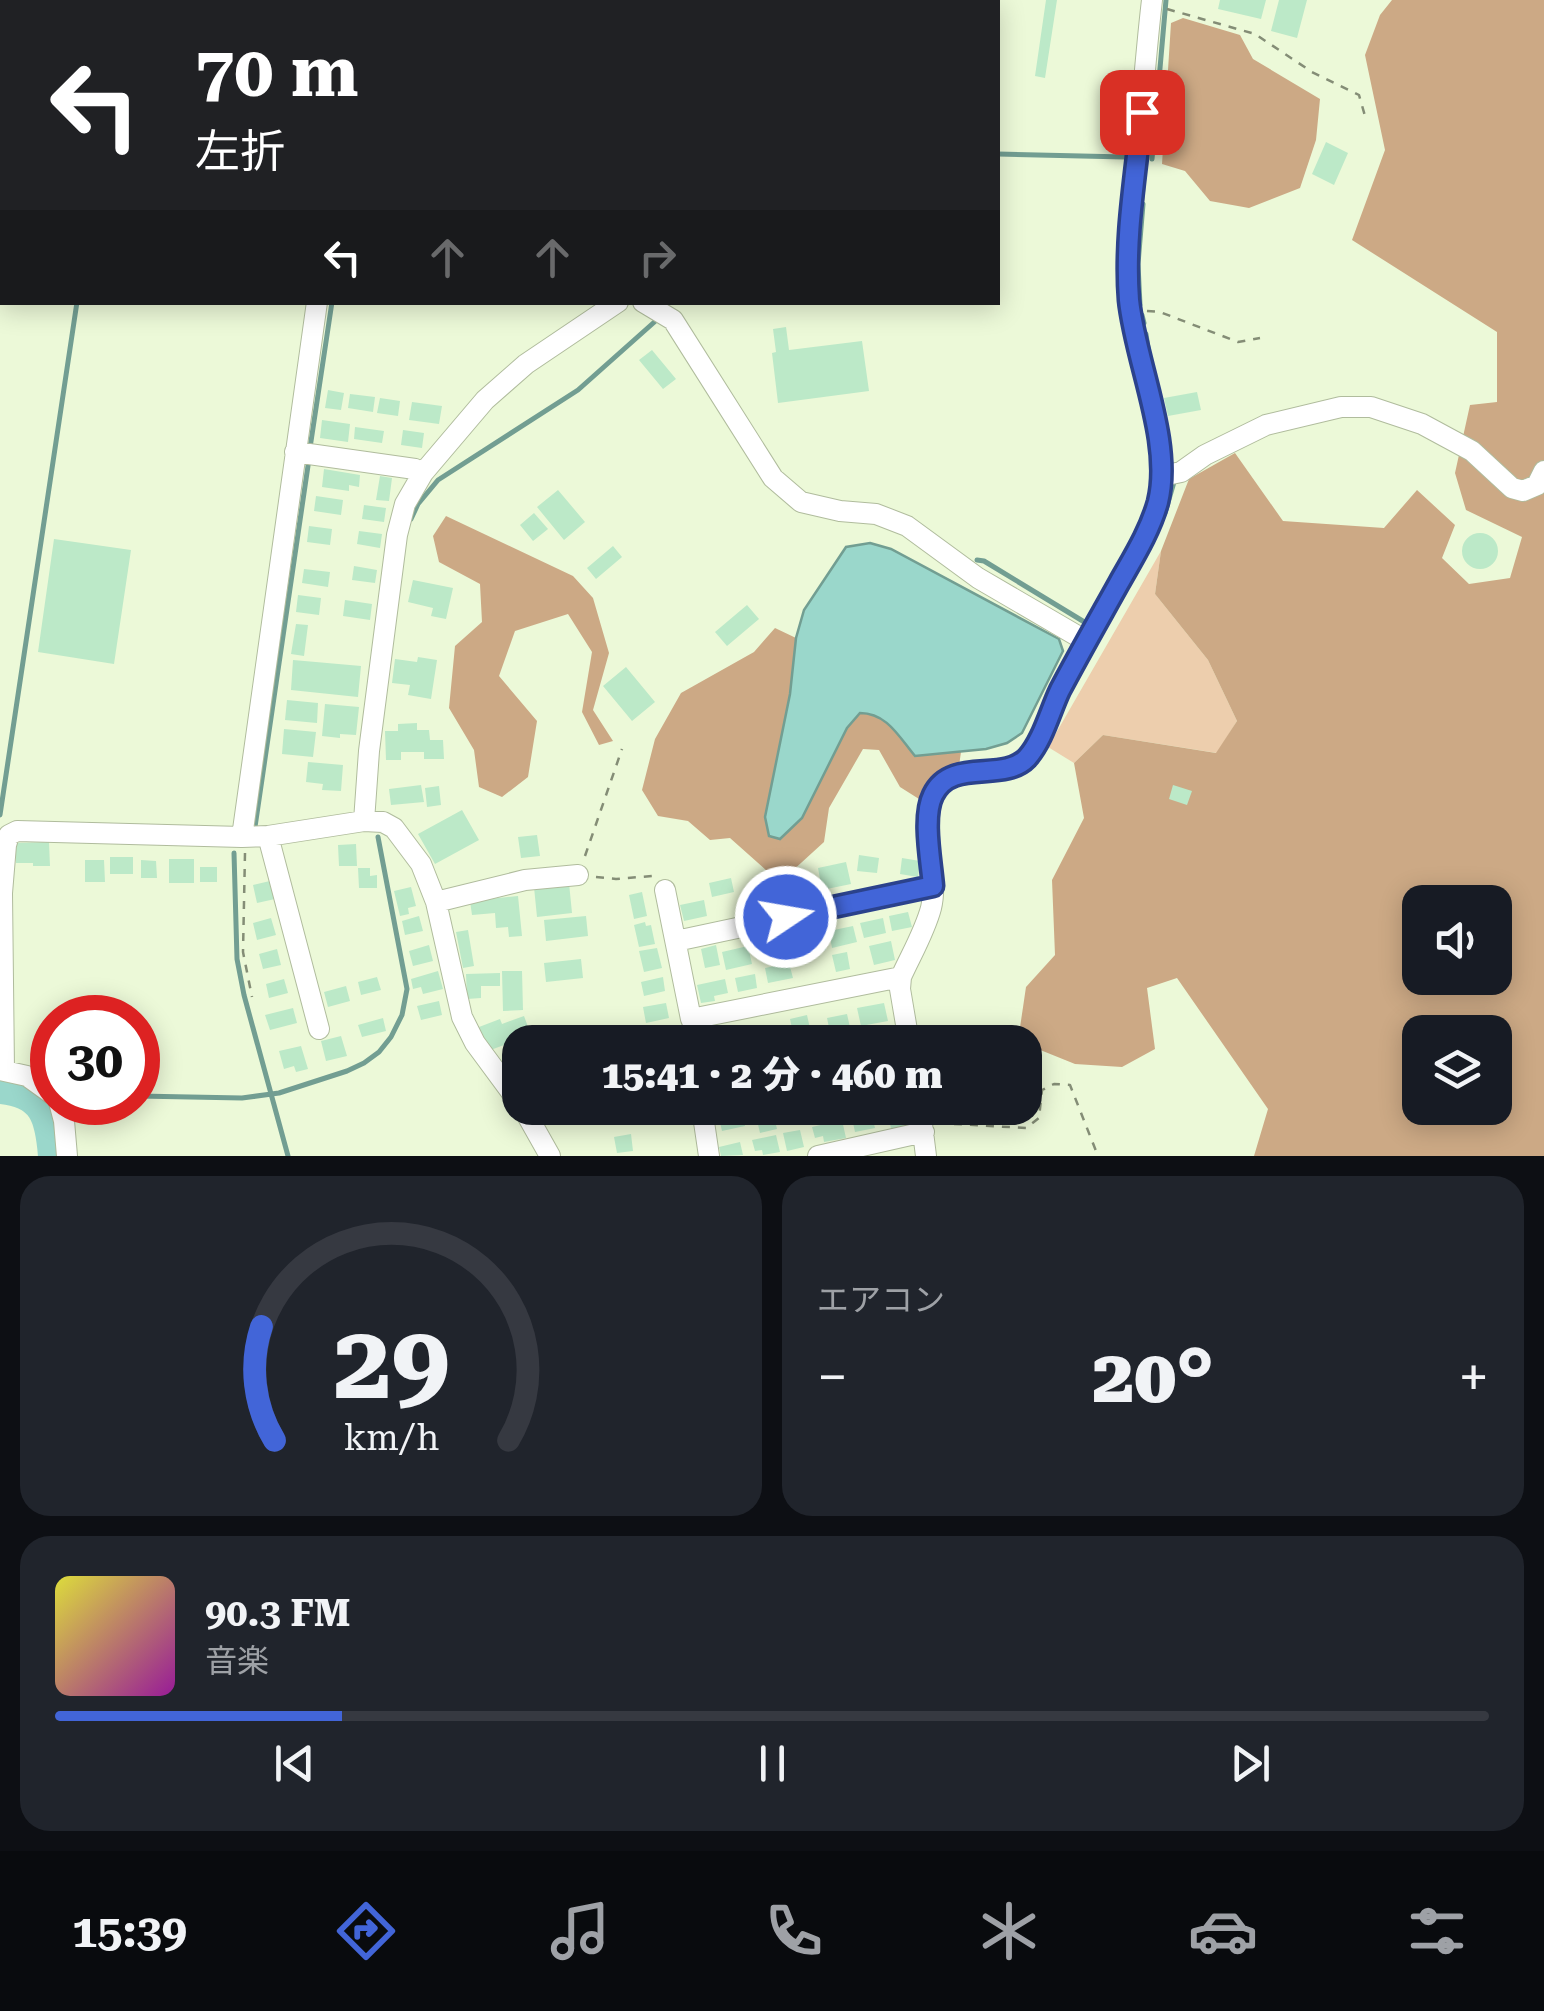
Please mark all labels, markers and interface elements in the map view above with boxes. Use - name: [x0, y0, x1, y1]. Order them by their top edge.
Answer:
- text: 70 m: [195, 31, 359, 113]
- icon: left: [30, 40, 160, 170]
- pin: [1100, 70, 1185, 155]
- icon: arrive: [1115, 85, 1170, 140]
- text: 左折: [195, 125, 285, 178]
- icon: left: [315, 230, 370, 285]
- icon: ahead: [420, 230, 475, 285]
- icon: ahead: [525, 230, 580, 285]
- icon: right: [630, 230, 685, 285]
- position arrow: [734, 865, 838, 969]
- map controls: [1402, 885, 1512, 1125]
- button: sound: [1402, 885, 1512, 995]
- speed limit sign: 30: [30, 995, 160, 1125]
- button: layers: [1402, 1015, 1512, 1125]
- text: 15:41 · 2 分 · 460 m: [601, 1053, 943, 1097]
- text: エアコン: [817, 1281, 945, 1319]
- text: 29: [333, 1302, 449, 1423]
- text: 20°: [1092, 1332, 1214, 1420]
- text: −: [817, 1345, 848, 1409]
- text: +: [1458, 1345, 1489, 1409]
- text: km/h: [343, 1417, 439, 1459]
- text: 90.3 FM: [205, 1591, 351, 1635]
- text: 音楽: [205, 1642, 269, 1680]
- icon: previous: [267, 1736, 322, 1791]
- icon: pause: [745, 1736, 800, 1791]
- icon: next: [1223, 1736, 1278, 1791]
- icon: directions: [331, 1896, 401, 1966]
- icon: music: [545, 1896, 615, 1966]
- icon: phone: [759, 1896, 829, 1966]
- icon: climate: [974, 1896, 1044, 1966]
- icon: car: [1188, 1896, 1258, 1966]
- icon: filters: [1402, 1896, 1472, 1966]
- text: 15:39: [72, 1905, 187, 1958]

